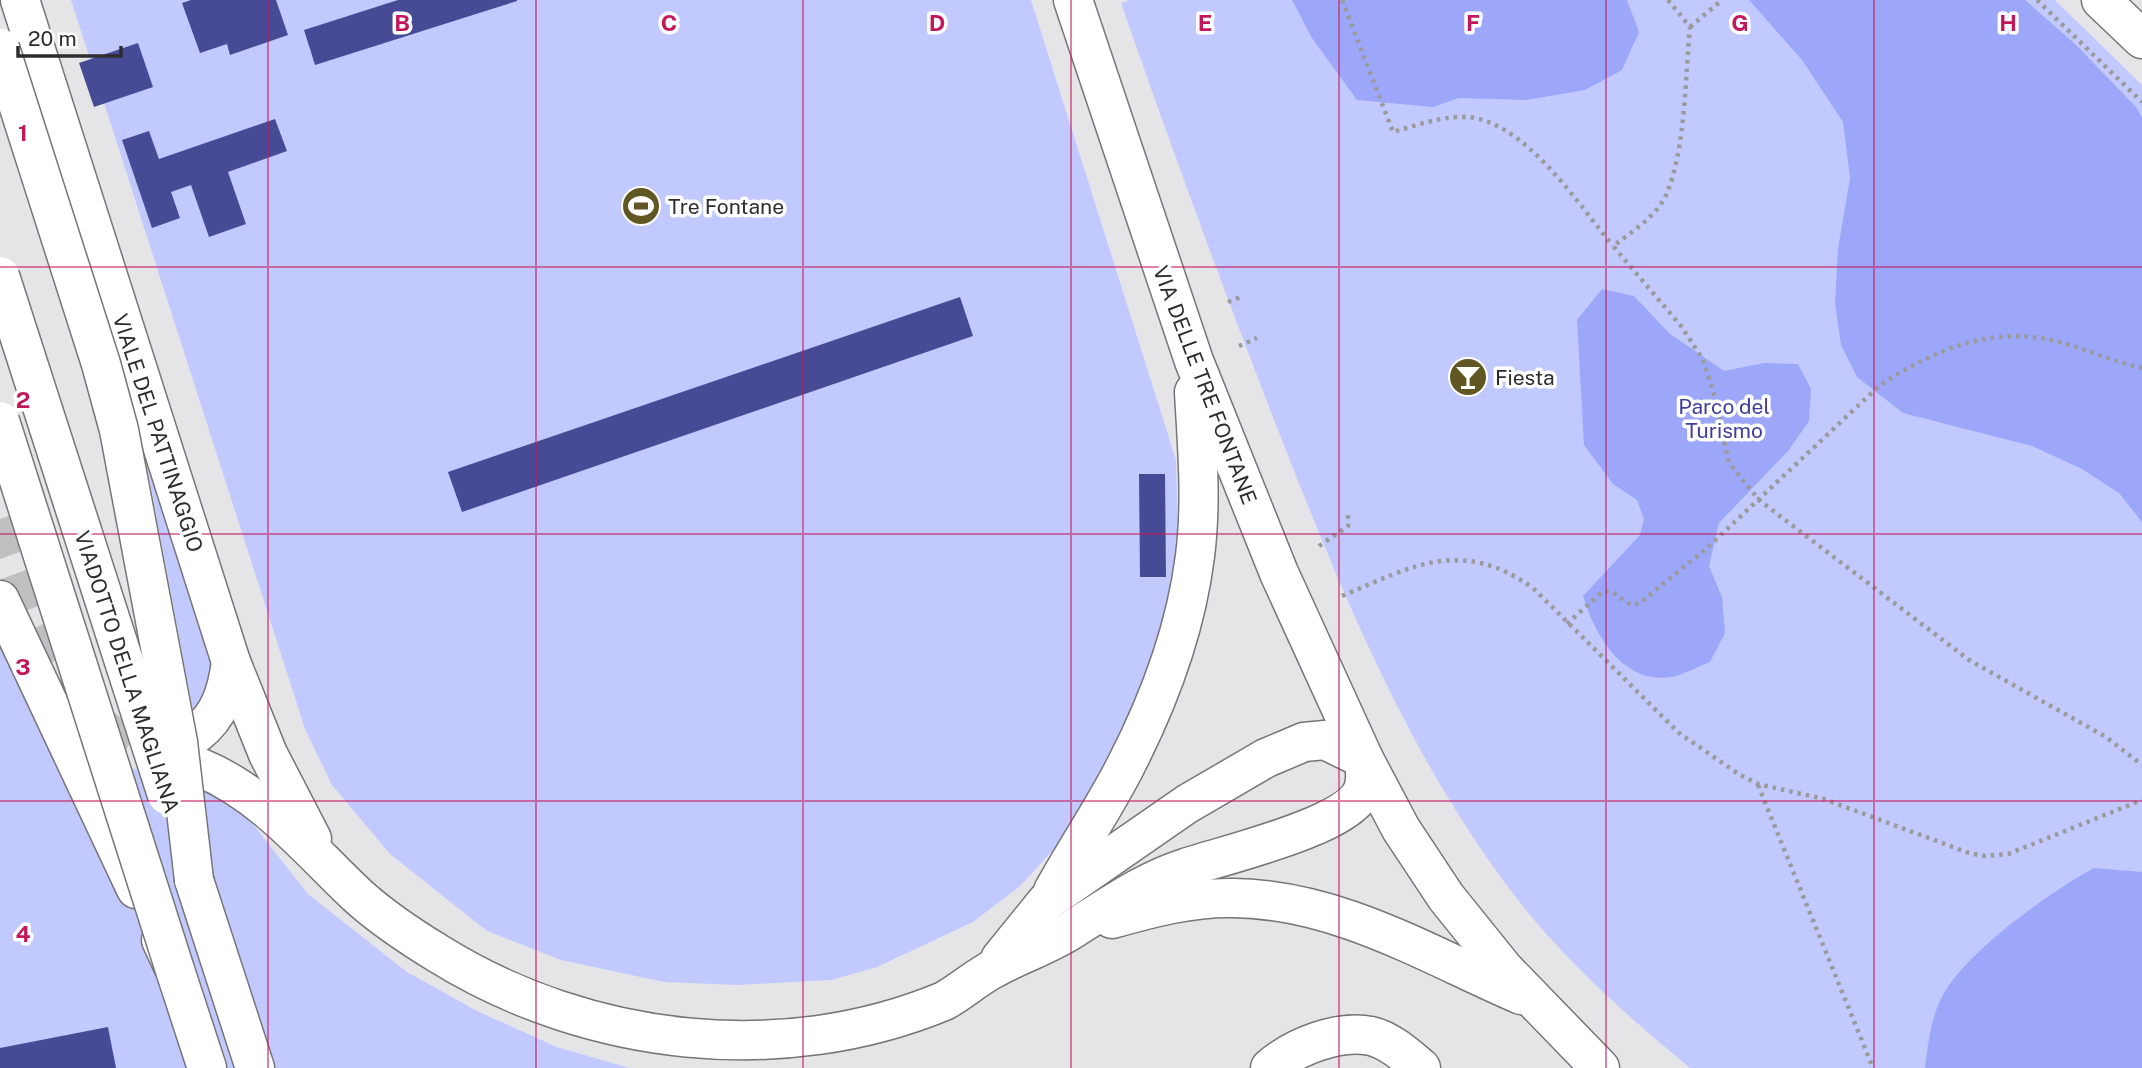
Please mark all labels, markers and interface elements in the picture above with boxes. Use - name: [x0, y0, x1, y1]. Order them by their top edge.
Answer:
- text: B: [394, 9, 410, 36]
- text: C: [661, 9, 677, 36]
- text: D: [929, 9, 945, 36]
- text: E: [1198, 9, 1212, 36]
- text: F: [1466, 9, 1480, 36]
- text: G: [1731, 9, 1749, 36]
- text: H: [1999, 9, 2017, 36]
- scale bar: [18, 14, 121, 58]
- text: 20 m: [28, 26, 77, 51]
- text: 1: [18, 119, 28, 146]
- sports icon: Tre Fontane: [620, 185, 662, 227]
- place label: Tre Fontane: [668, 194, 784, 219]
- street label: VIA DELLE TRE FONTANE: [1148, 262, 1262, 508]
- street label: VIALE DEL PATTINAGGIO: [108, 311, 208, 555]
- bar icon: Fiesta: [1447, 356, 1489, 398]
- place label: Fiesta: [1495, 365, 1555, 390]
- text: 2: [16, 386, 30, 413]
- park label: Parco del Turismo: [1678, 394, 1770, 443]
- street label: VIADOTTO DELLA MAGLIANA: [69, 528, 185, 816]
- text: 3: [15, 653, 31, 680]
- text: 4: [15, 920, 31, 947]

